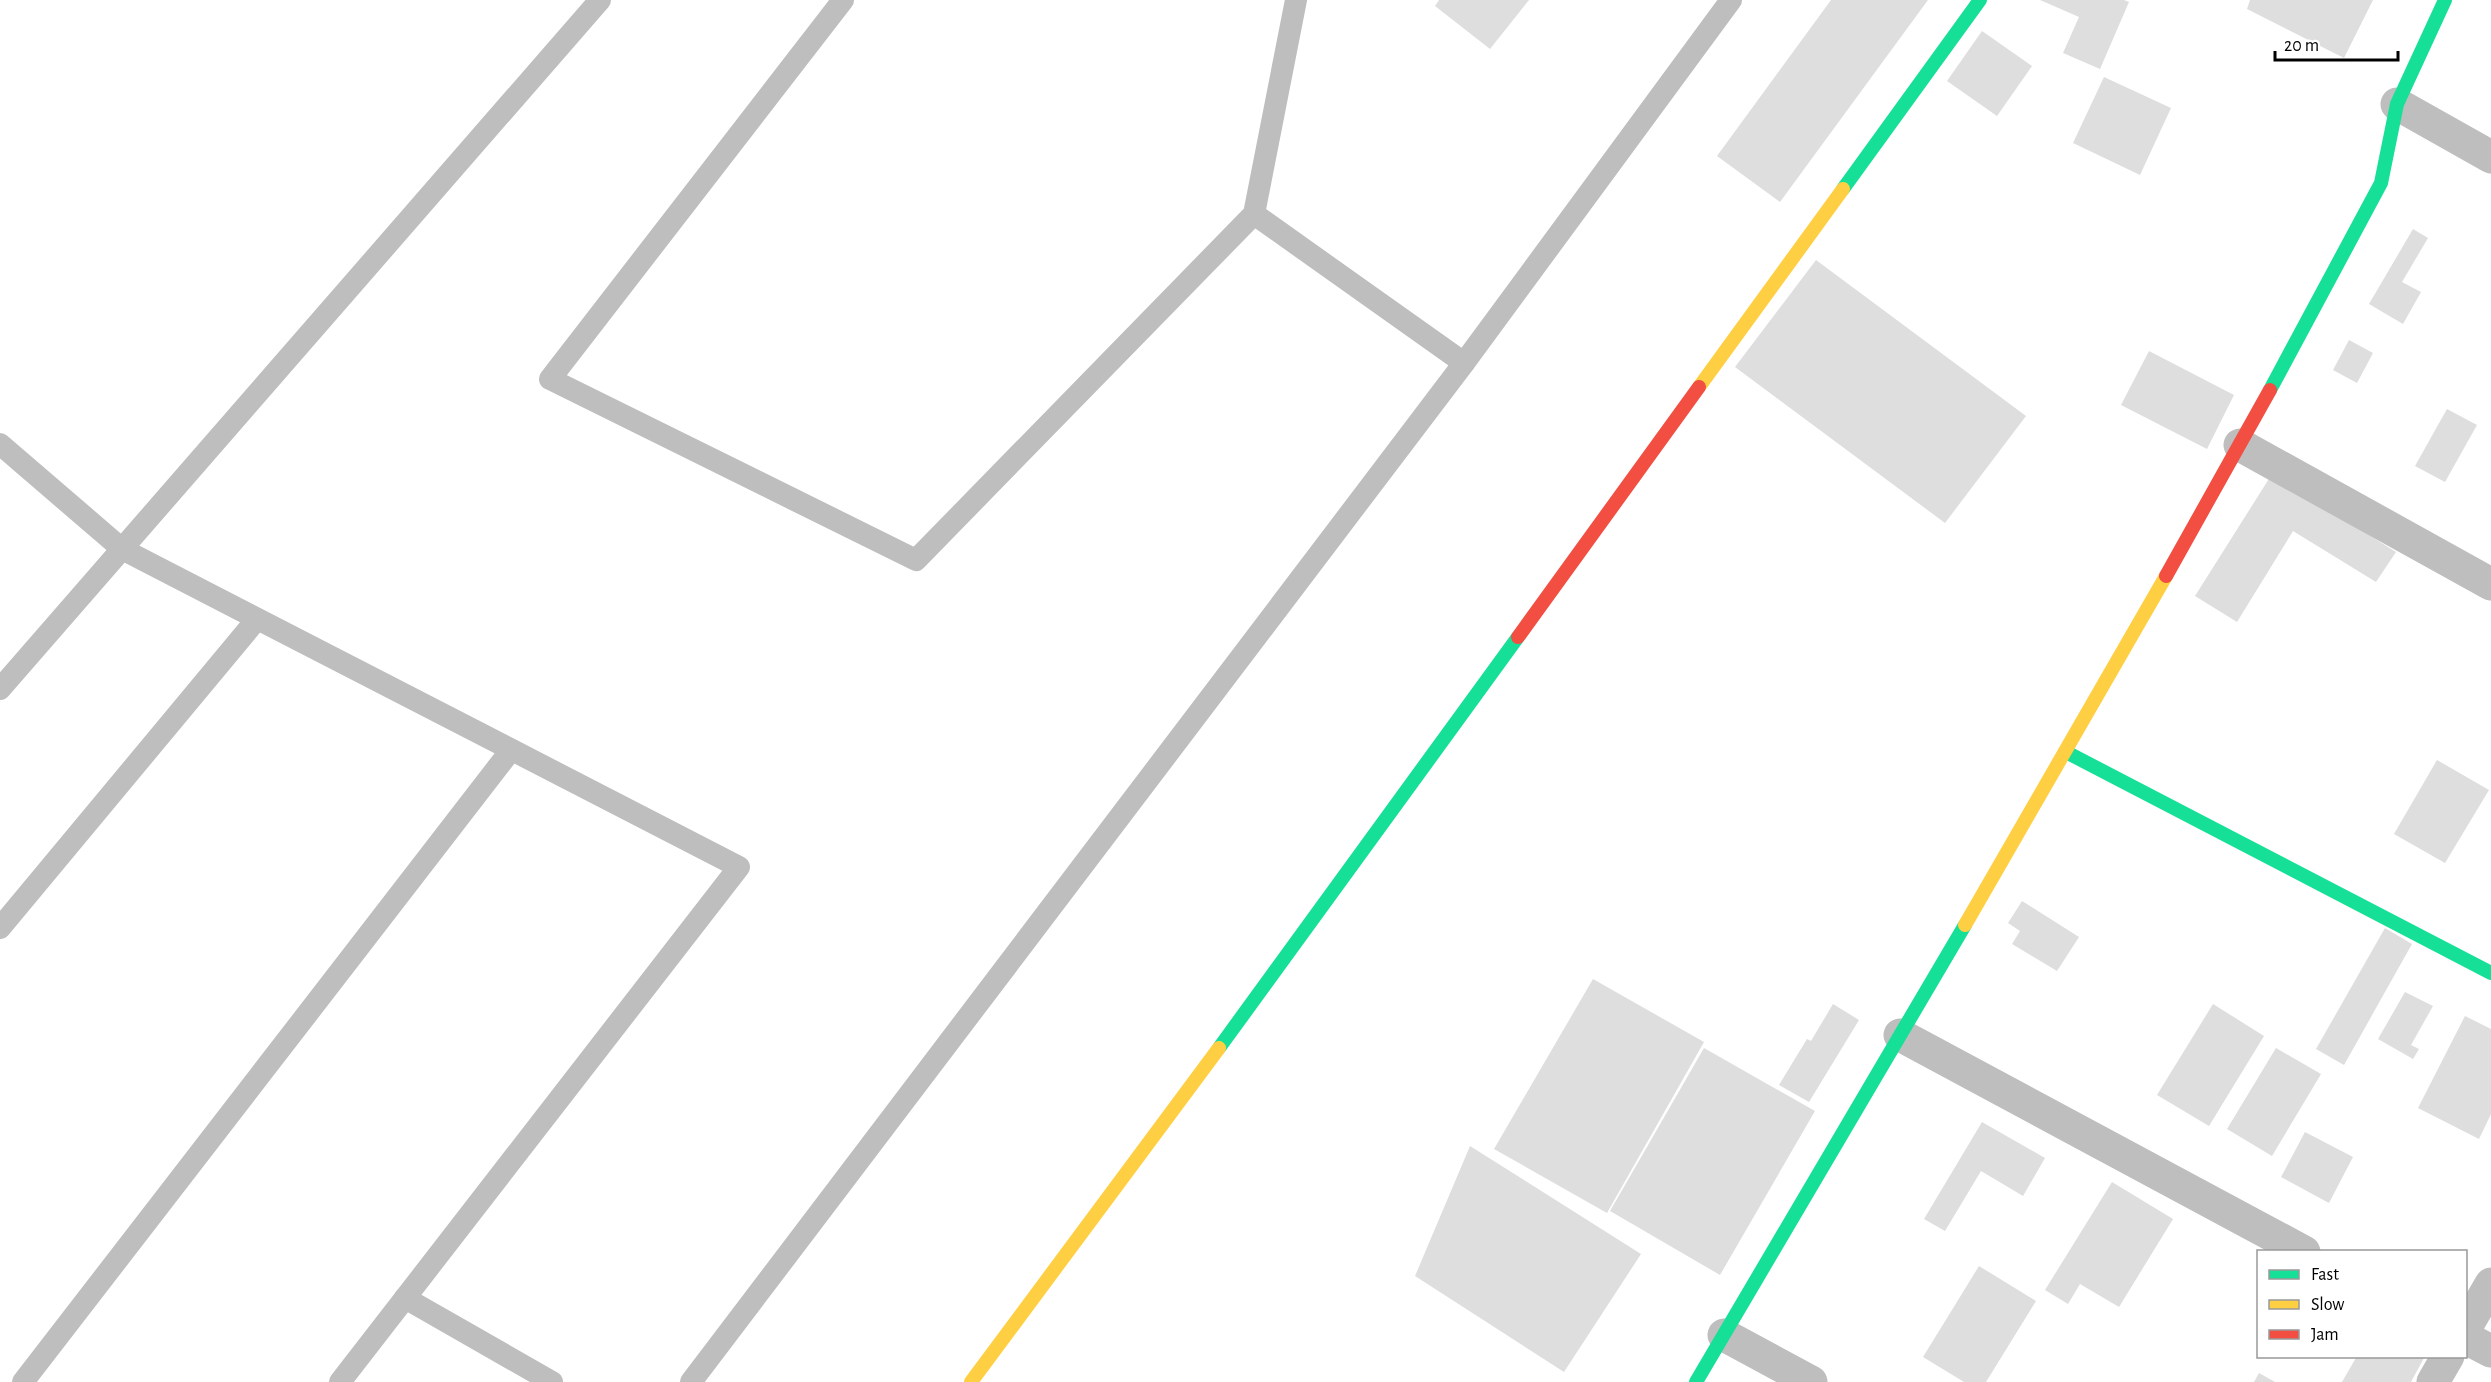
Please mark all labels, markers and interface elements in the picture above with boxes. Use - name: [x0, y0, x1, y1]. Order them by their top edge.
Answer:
- scale bar: [2275, 24, 2398, 62]
- text: 20 m: [2284, 37, 2319, 55]
- legend: [2257, 1250, 2467, 1358]
- text: Fast: [2311, 1266, 2339, 1284]
- text: Slow: [2311, 1296, 2344, 1314]
- text: Jam: [2311, 1326, 2339, 1344]

